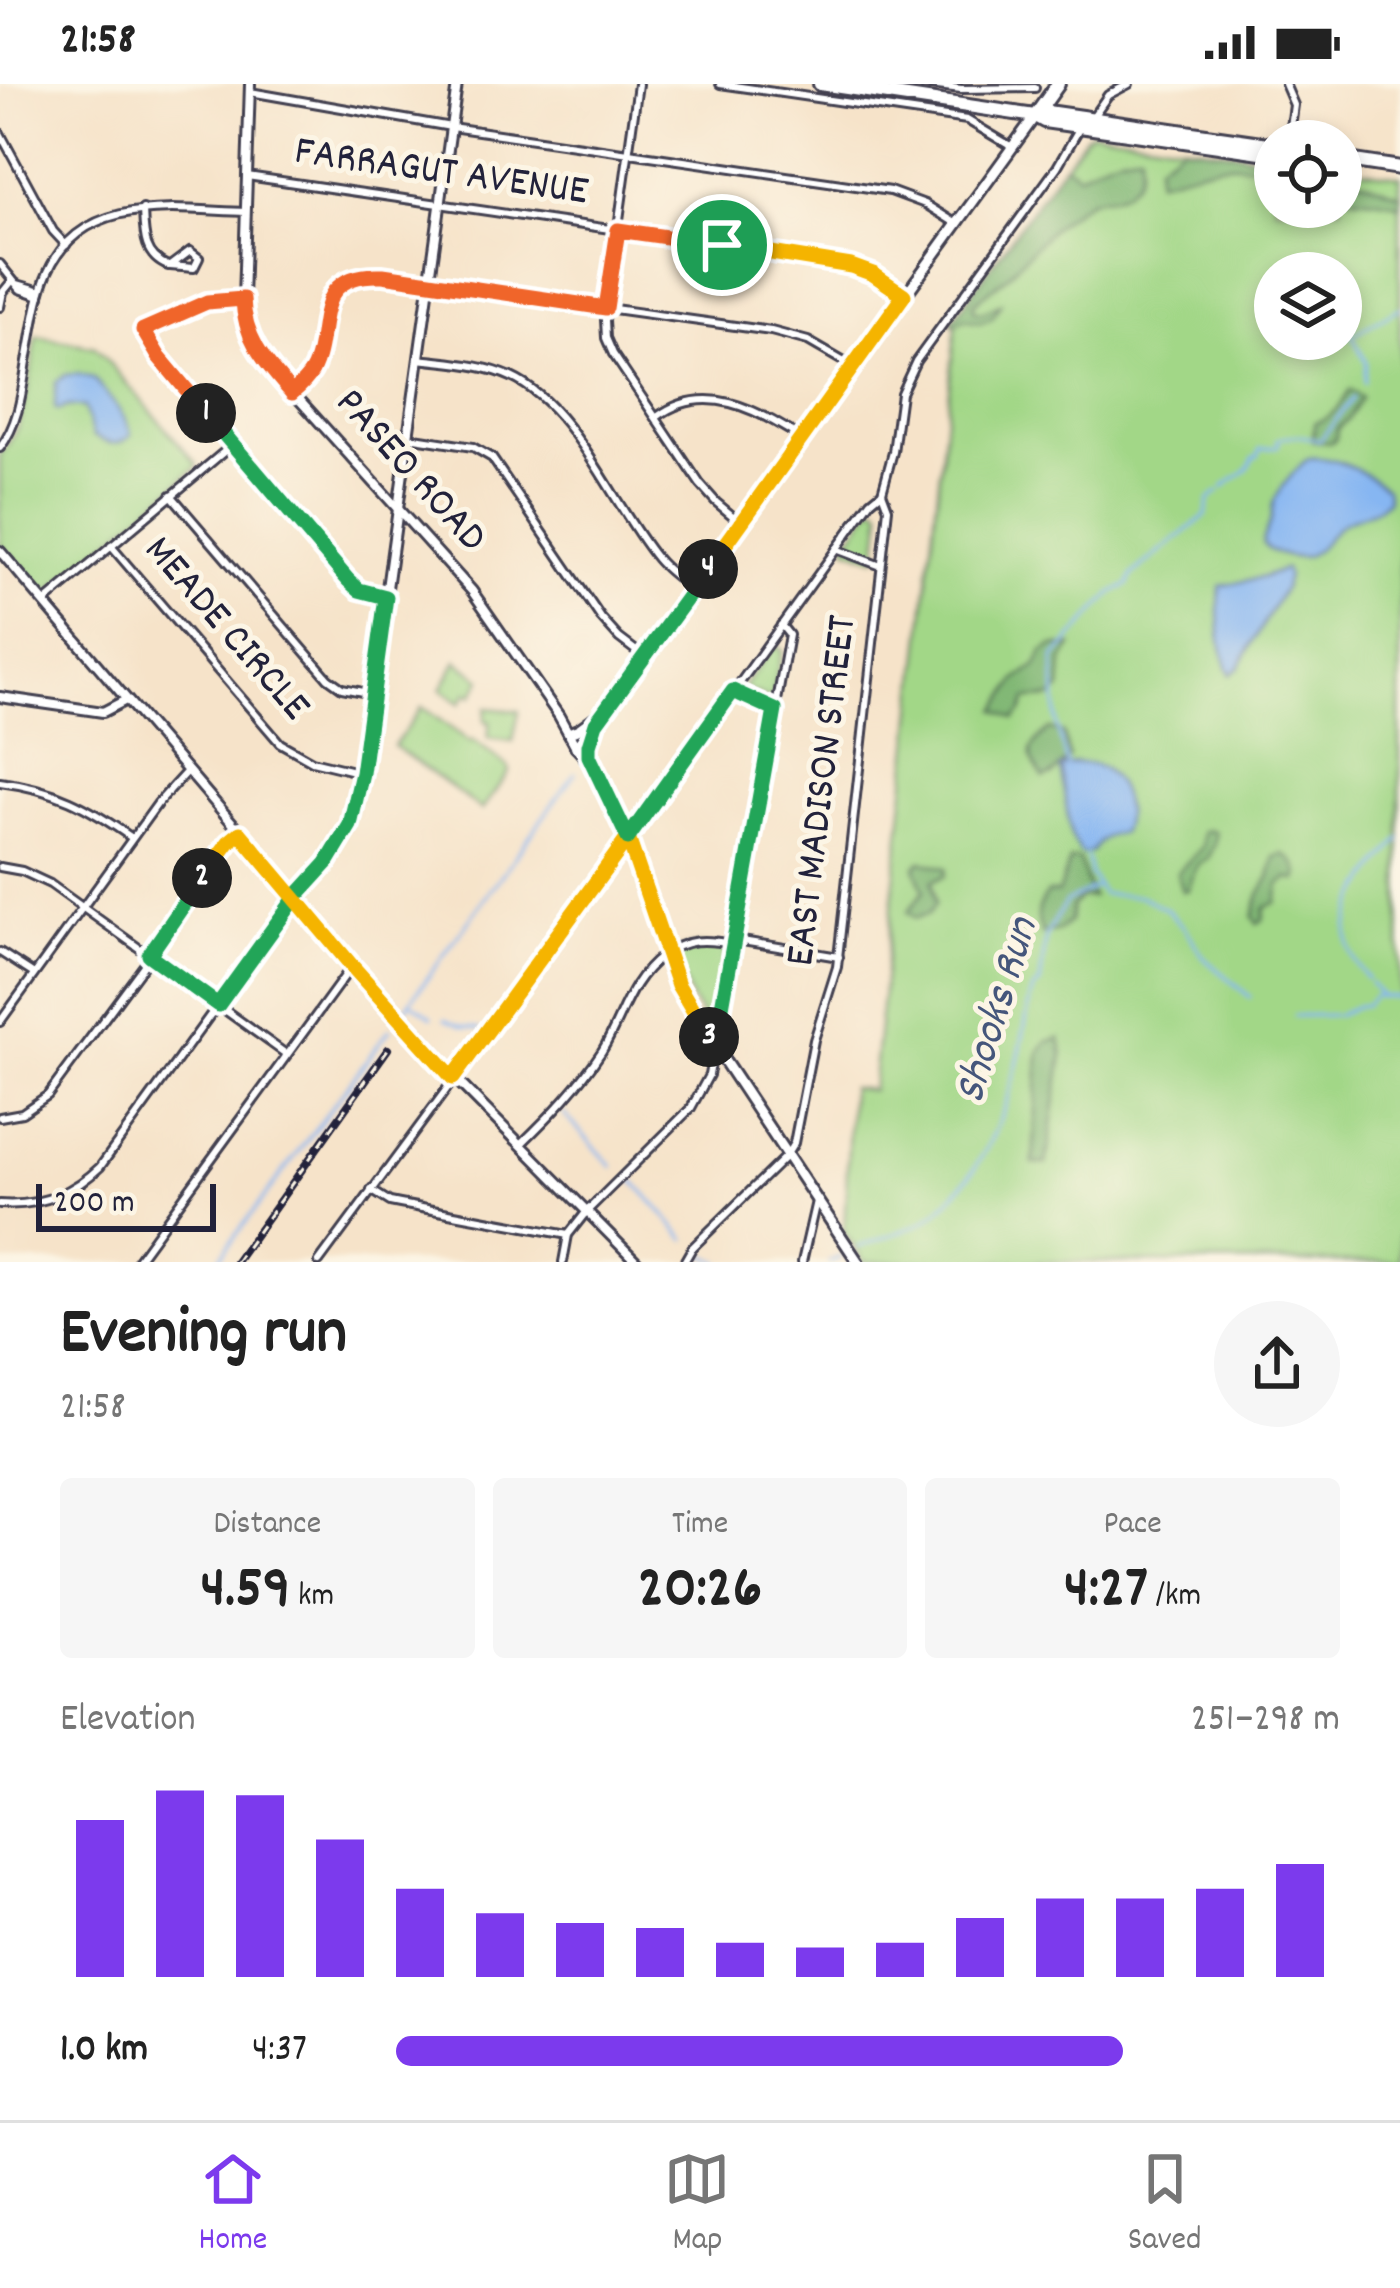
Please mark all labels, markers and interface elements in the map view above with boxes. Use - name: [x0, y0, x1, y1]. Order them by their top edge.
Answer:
- text: 21:58: [60, 10, 136, 74]
- map controls: [1254, 120, 1362, 360]
- button: locate: [1254, 120, 1362, 228]
- street label: FARRAGUT AVENUE: [290, 124, 592, 224]
- pin: [671, 194, 773, 296]
- icon: arrive: [689, 212, 755, 278]
- button: layers: [1254, 252, 1362, 360]
- street label: PASEO ROAD: [319, 377, 499, 567]
- pin: 1: [176, 383, 236, 443]
- text: 1: [202, 389, 210, 436]
- street label: MEADE CIRCLE: [128, 524, 322, 736]
- pin: 4: [678, 539, 738, 599]
- text: 4: [701, 545, 715, 592]
- street label: EAST MADISON STREET: [773, 612, 875, 970]
- pin: 2: [172, 848, 232, 908]
- text: 2: [195, 854, 209, 901]
- water label: Shooks Run: [941, 909, 1058, 1111]
- pin: 3: [679, 1007, 739, 1067]
- text: 3: [702, 1013, 716, 1060]
- scale bar: [36, 1178, 216, 1231]
- text: 200 m: [54, 1181, 135, 1228]
- text: Evening run: [60, 1290, 347, 1384]
- button: share: [1214, 1301, 1340, 1427]
- text: 21:58: [60, 1382, 126, 1437]
- text: Distance: [214, 1502, 321, 1549]
- text: Time: [672, 1502, 728, 1549]
- text: Pace: [1104, 1502, 1162, 1549]
- text: 4.59: [200, 1549, 291, 1635]
- text: 20:26: [638, 1549, 762, 1635]
- text: 4:27: [1064, 1549, 1148, 1635]
- text: km: [291, 1574, 334, 1621]
- text: /km: [1148, 1574, 1201, 1621]
- text: Elevation: [60, 1694, 196, 1749]
- text: 251–298 m: [1191, 1694, 1340, 1749]
- text: 1.0 km: [60, 2024, 148, 2079]
- text: 4:37: [252, 2024, 307, 2079]
- tab: Home: [199, 2146, 267, 2265]
- tab: Map: [664, 2146, 730, 2265]
- tab: Saved: [1128, 2146, 1201, 2265]

